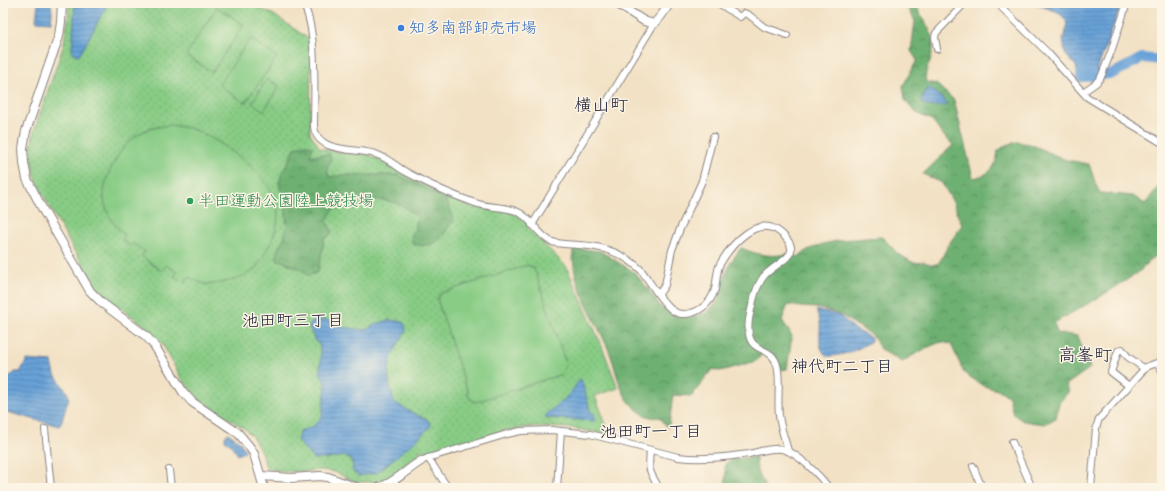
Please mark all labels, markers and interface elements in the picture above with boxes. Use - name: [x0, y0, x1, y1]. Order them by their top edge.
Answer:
- place label: 知多南部卸売市場: [409, 18, 537, 38]
- marker: 知多南部卸売市場: [396, 23, 406, 33]
- district label: 横山町: [574, 94, 628, 116]
- place label: 半田運動公園陸上競技場: [198, 191, 374, 211]
- marker: 半田運動公園陸上競技場: [185, 196, 195, 206]
- district label: 池田町三丁目: [242, 310, 344, 331]
- district label: 高峯町: [1058, 344, 1112, 366]
- district label: 神代町二丁目: [791, 356, 893, 377]
- district label: 池田町一丁目: [600, 421, 702, 442]

